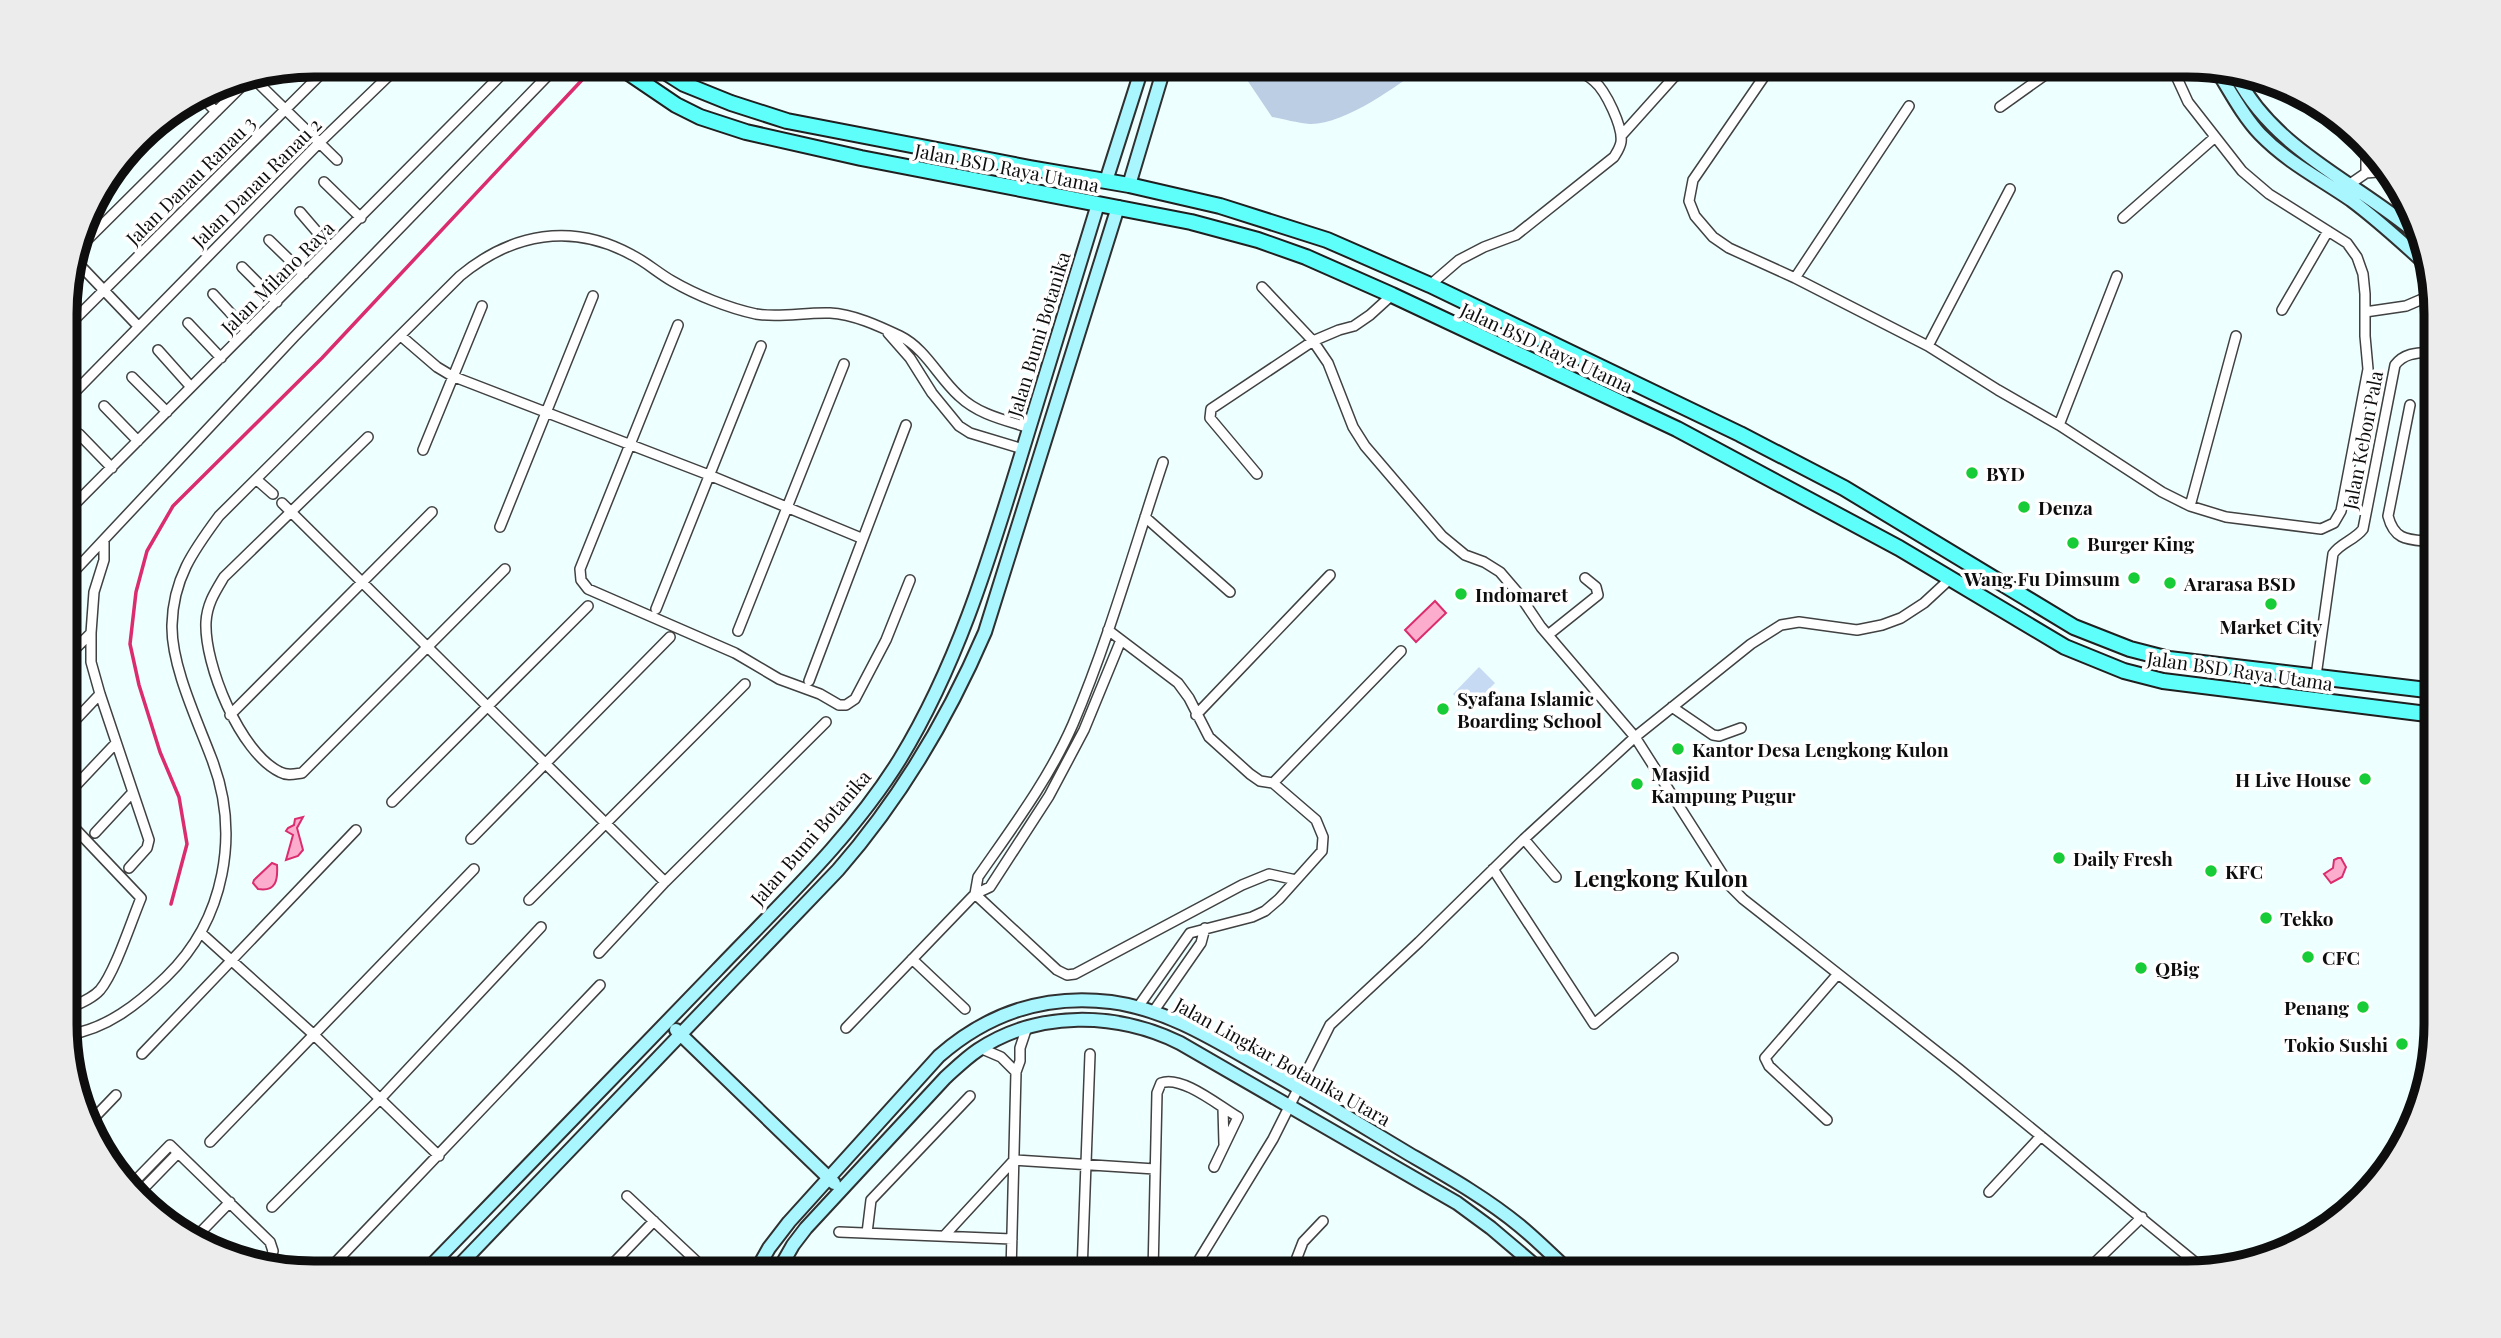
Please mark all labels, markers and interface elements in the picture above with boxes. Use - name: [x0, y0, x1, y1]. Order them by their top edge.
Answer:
- street label: Jalan Danau Ranau 3: [119, 110, 260, 251]
- street label: Jalan Danau Ranau 2: [185, 112, 326, 253]
- street label: Jalan BSD Raya Utama: [912, 136, 1102, 198]
- street label: Jalan Milano Raya: [214, 214, 340, 340]
- street label: Jalan Bumi Botanika: [1000, 248, 1076, 421]
- street label: Jalan BSD Raya Utama: [1456, 295, 1638, 399]
- street label: Jalan Kebon Pala: [2336, 368, 2388, 513]
- place label: BYD: [1986, 460, 2025, 486]
- marker: BYD: [1964, 465, 1980, 481]
- place label: Denza: [2038, 494, 2093, 520]
- marker: Denza: [2016, 499, 2032, 515]
- place label: Burger King: [2087, 530, 2195, 556]
- marker: Burger King: [2065, 535, 2081, 551]
- place label: Wang Fu Dimsum: [1963, 565, 2120, 591]
- marker: Wang Fu Dimsum: [2126, 570, 2142, 586]
- place label: Ararasa BSD: [2183, 570, 2296, 596]
- marker: Ararasa BSD: [2162, 575, 2178, 591]
- place label: Indomaret: [1475, 581, 1568, 607]
- marker: Indomaret: [1453, 586, 1469, 602]
- marker: Market City: [2263, 596, 2279, 612]
- place label: Market City: [2220, 613, 2323, 639]
- street label: Jalan BSD Raya Utama: [2144, 644, 2335, 696]
- place label: Syafana Islamic Boarding School: [1457, 685, 1602, 733]
- marker: Syafana Islamic Boarding School: [1435, 701, 1451, 717]
- place label: Kantor Desa Lengkong Kulon: [1692, 736, 1949, 762]
- marker: Kantor Desa Lengkong Kulon: [1670, 741, 1686, 757]
- place label: Masjid Kampung Pugur: [1651, 760, 1796, 808]
- street label: Jalan Bumi Botanika: [743, 763, 876, 911]
- place label: H Live House: [2235, 766, 2351, 792]
- marker: H Live House: [2357, 771, 2373, 787]
- marker: Masjid Kampung Pugur: [1629, 776, 1645, 792]
- place label: Daily Fresh: [2073, 845, 2173, 871]
- marker: Daily Fresh: [2051, 850, 2067, 866]
- place label: KFC: [2225, 858, 2263, 884]
- district label: Lengkong Kulon: [1574, 862, 1748, 893]
- marker: KFC: [2203, 863, 2219, 879]
- place label: Tekko: [2280, 905, 2334, 931]
- marker: Tekko: [2258, 910, 2274, 926]
- place label: CFC: [2322, 944, 2360, 970]
- marker: CFC: [2300, 949, 2316, 965]
- place label: QBig: [2155, 955, 2200, 981]
- marker: QBig: [2133, 960, 2149, 976]
- street label: Jalan Lingkar Botanika Utara: [1169, 990, 1396, 1132]
- place label: Penang: [2284, 994, 2349, 1020]
- marker: Penang: [2355, 999, 2371, 1015]
- place label: Tokio Sushi: [2284, 1031, 2388, 1057]
- marker: Tokio Sushi: [2394, 1036, 2410, 1052]

